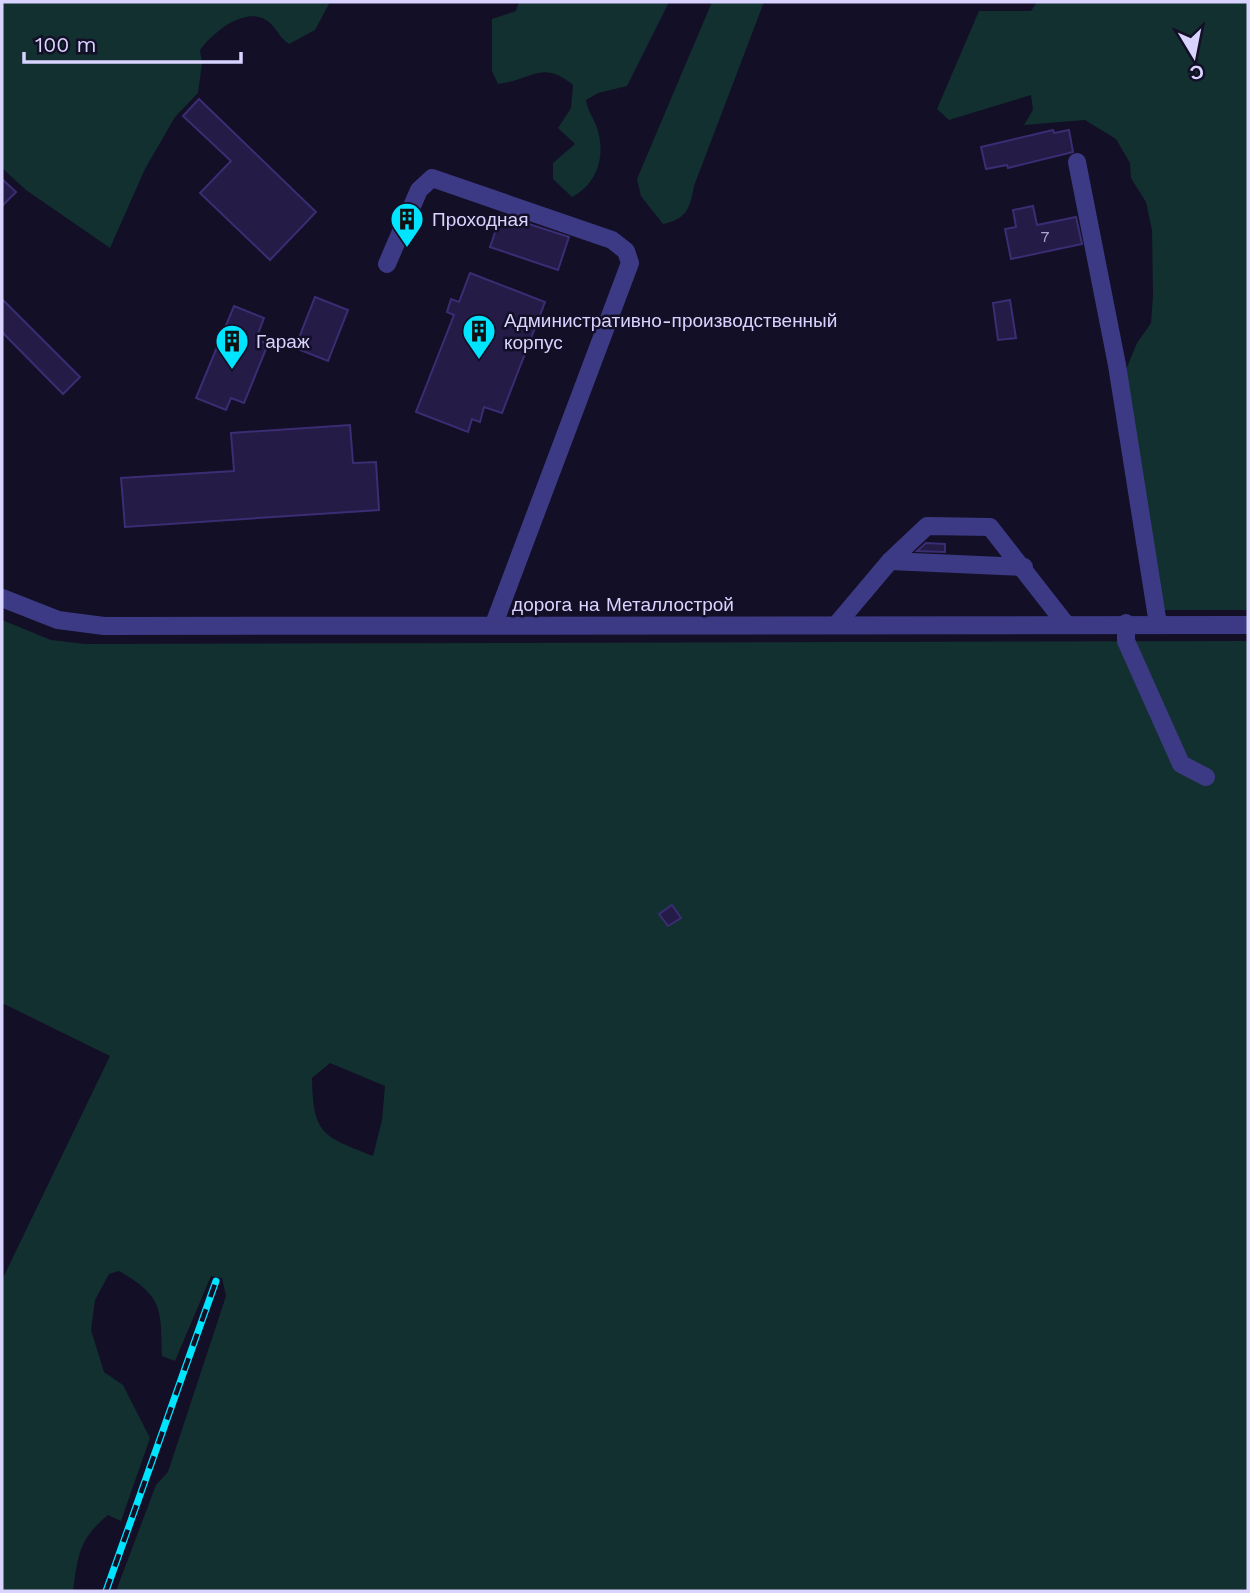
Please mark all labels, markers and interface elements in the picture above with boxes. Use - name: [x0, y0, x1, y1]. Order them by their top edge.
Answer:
- scale bar: [24, 21, 242, 65]
- north arrow: [1159, 21, 1229, 91]
- text: 100 m: [35, 32, 97, 57]
- text: С: [1188, 60, 1206, 85]
- building icon: Проходная: [388, 200, 426, 249]
- place label: Проходная: [432, 208, 528, 231]
- house number: 7: [1041, 227, 1050, 246]
- place label: Административно-производственный корпус: [504, 309, 837, 354]
- building icon: Административно-производственный корпус: [460, 312, 498, 361]
- building icon: Гараж: [213, 322, 251, 371]
- place label: Гараж: [256, 330, 310, 353]
- street label: дорога на Металлострой: [512, 593, 734, 616]

